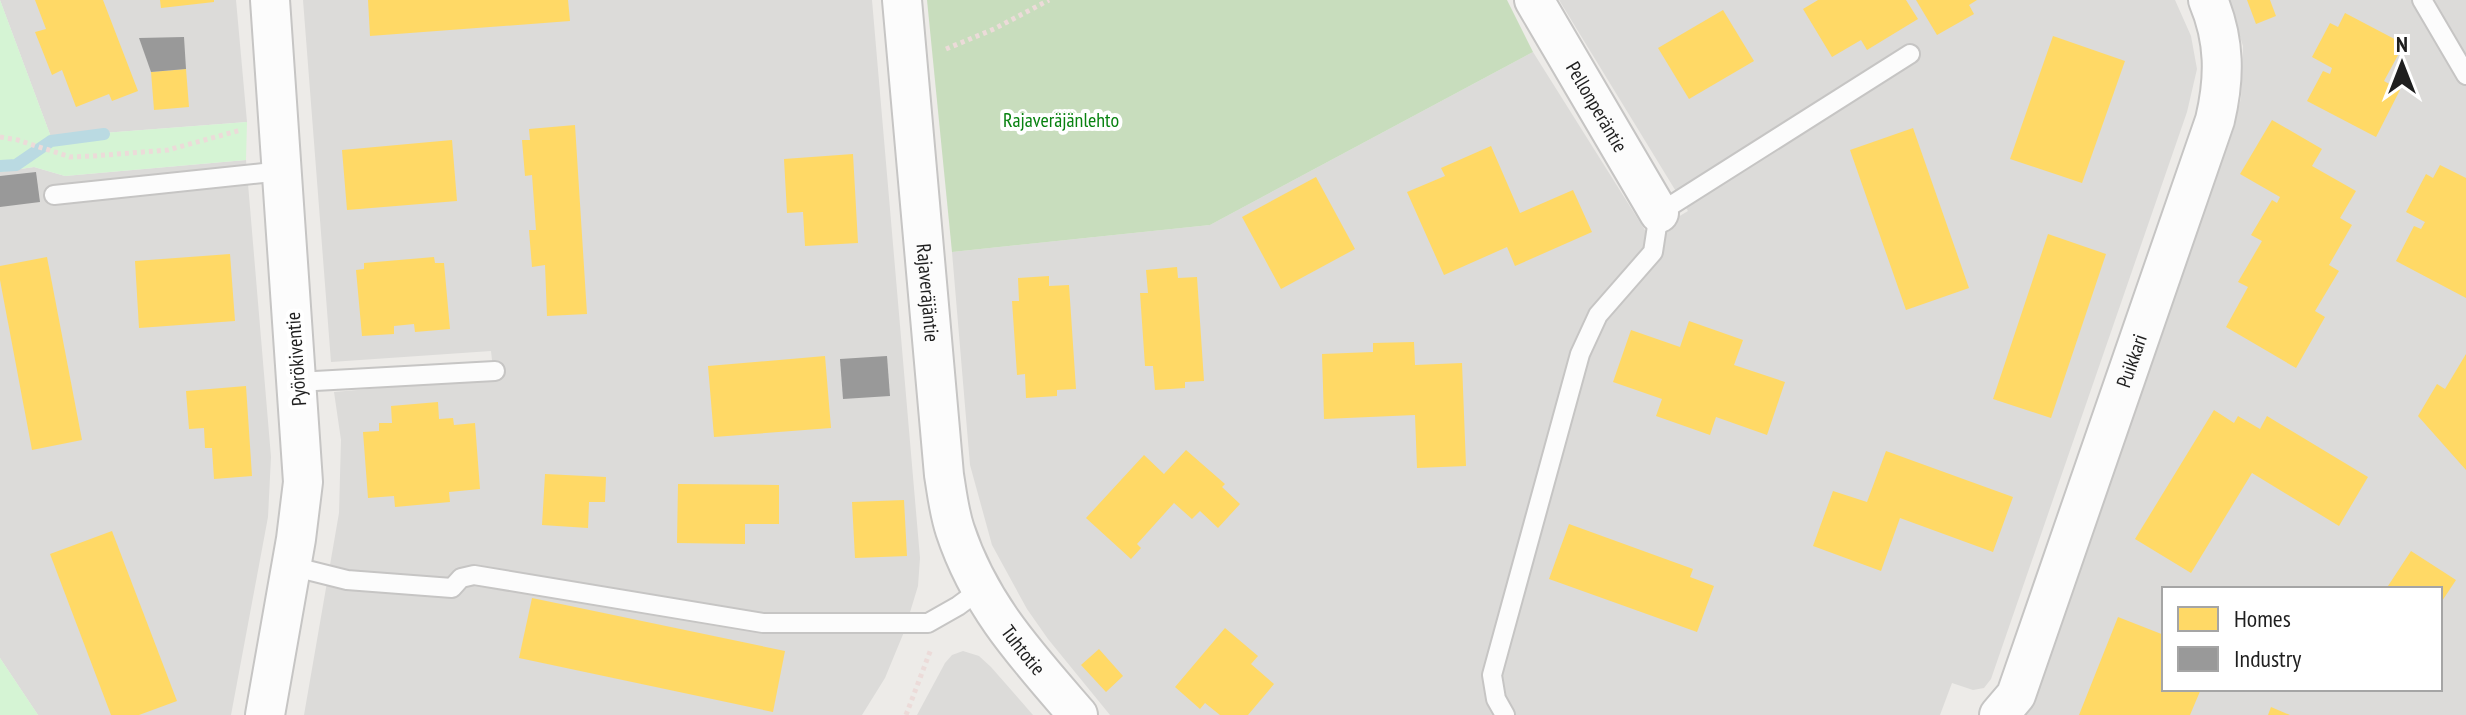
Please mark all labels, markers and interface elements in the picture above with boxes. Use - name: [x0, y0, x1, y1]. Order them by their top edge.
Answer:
- north arrow: [2362, 24, 2442, 104]
- text: N: [2396, 30, 2408, 58]
- street label: Pellonperäntie: [1560, 57, 1633, 157]
- park label: Rajaveräjänlehto: [1003, 107, 1119, 133]
- street label: Rajaveräjäntie: [911, 243, 945, 343]
- street label: Pyörökiventie: [280, 311, 312, 407]
- street label: Puikkari: [2110, 331, 2153, 391]
- legend: [2162, 587, 2442, 691]
- text: Homes: [2234, 603, 2291, 634]
- street label: Tuhtotie: [995, 620, 1051, 681]
- text: Industry: [2234, 643, 2301, 674]

